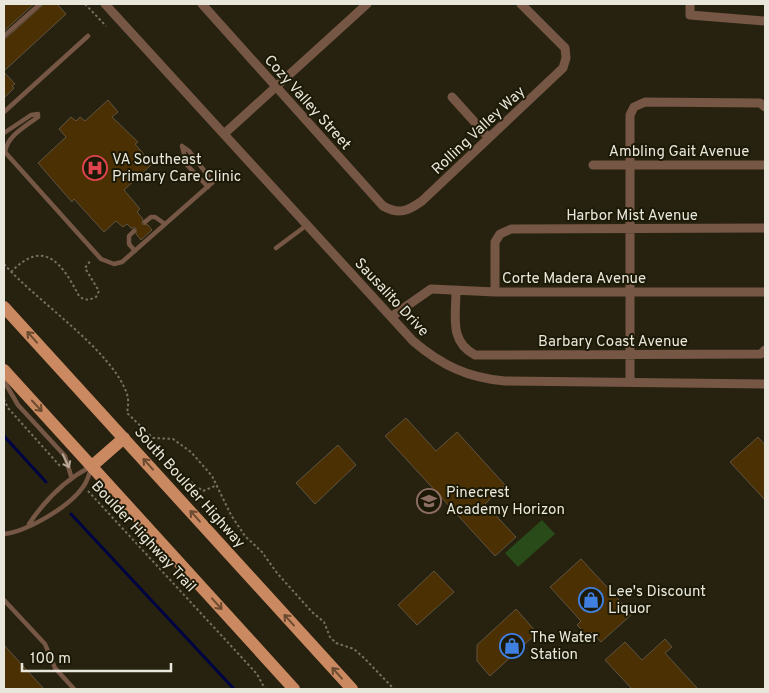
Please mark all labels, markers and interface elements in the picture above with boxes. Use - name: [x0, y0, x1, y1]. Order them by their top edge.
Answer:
- street label: Cozy Valley Street: [259, 52, 355, 154]
- street label: Rolling Valley Way: [428, 83, 530, 179]
- street label: Ambling Gait Avenue: [609, 143, 749, 162]
- place label: VA Southeast Primary Care Clinic: [112, 151, 241, 187]
- hospital icon: VA Southeast Primary Care Clinic: [82, 155, 108, 181]
- street label: Harbor Mist Avenue: [566, 207, 698, 226]
- street label: Sausalito Drive: [350, 255, 432, 341]
- street label: Corte Madera Avenue: [502, 270, 646, 289]
- one-way arrow: [26, 331, 38, 344]
- street label: Barbary Coast Avenue: [538, 333, 688, 352]
- one-way arrow: [31, 399, 43, 412]
- street label: South Boulder Highway: [129, 423, 249, 553]
- one-way arrow: [61, 453, 71, 468]
- one-way arrow: [142, 458, 154, 471]
- street label: Boulder Highway Trail: [86, 477, 200, 597]
- place label: Pinecrest Academy Horizon: [446, 484, 565, 520]
- school or university icon: Pinecrest Academy Horizon: [416, 488, 442, 514]
- one-way arrow: [189, 510, 201, 523]
- place label: Lee's Discount Liquor: [608, 583, 706, 619]
- shop icon: Lee's Discount Liquor: [578, 587, 604, 613]
- one-way arrow: [211, 597, 223, 610]
- one-way arrow: [283, 613, 295, 626]
- place label: The Water Station: [530, 629, 598, 665]
- shop icon: The Water Station: [499, 633, 525, 659]
- scale bar: [22, 640, 171, 672]
- text: 100 m: [30, 650, 71, 669]
- one-way arrow: [331, 666, 343, 679]

